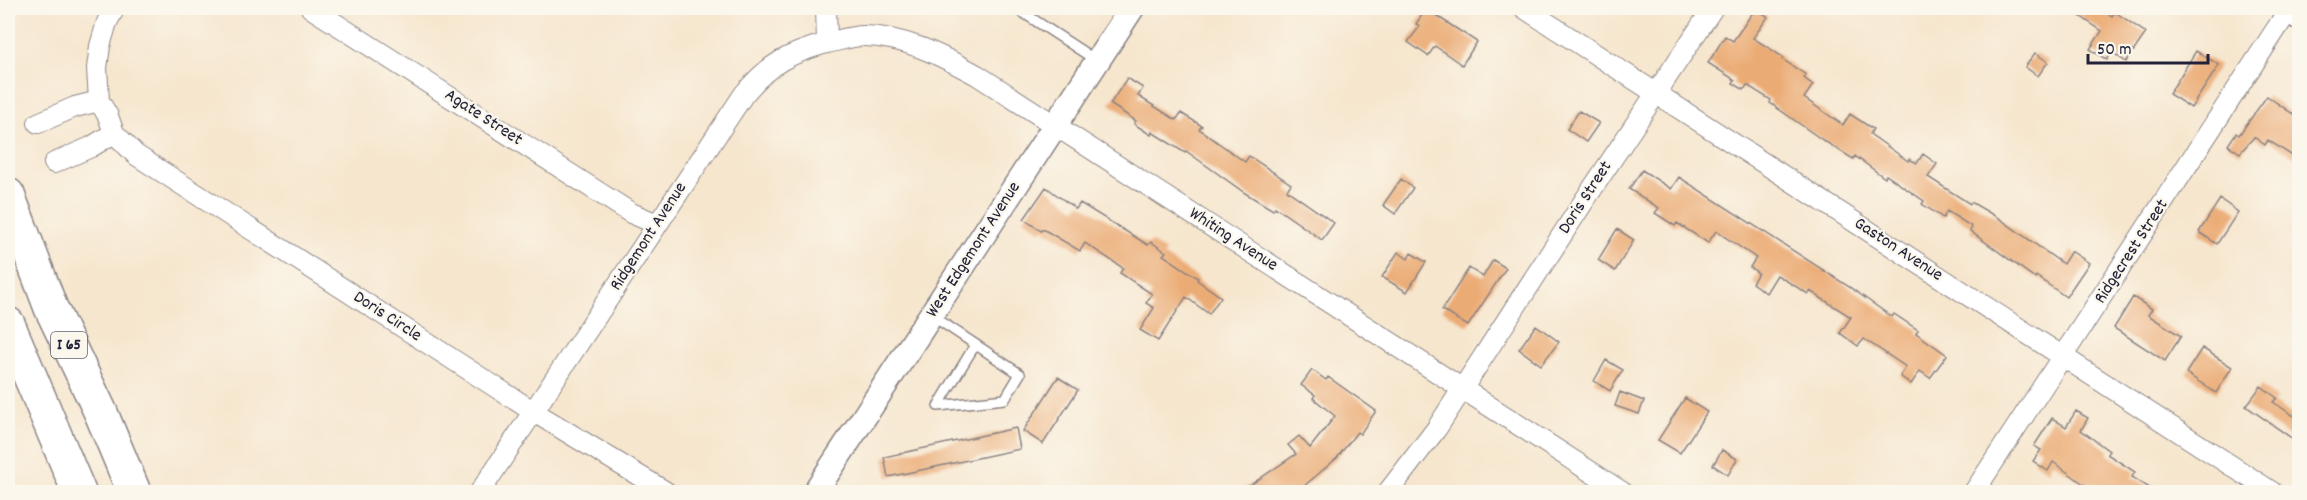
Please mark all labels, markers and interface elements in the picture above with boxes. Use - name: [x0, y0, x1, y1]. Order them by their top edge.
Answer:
- scale bar: [2088, 27, 2208, 65]
- text: 50 m: [2097, 38, 2132, 63]
- street label: Agate Street: [439, 83, 527, 153]
- street label: Doris Street: [1553, 156, 1619, 239]
- street label: West Edgemont Avenue: [921, 177, 1027, 323]
- street label: Ridgemont Avenue: [604, 178, 694, 296]
- street label: Ridgecrest Street: [2089, 194, 2175, 309]
- street label: Whiting Avenue: [1184, 202, 1282, 278]
- street label: Gaston Avenue: [1849, 212, 1947, 288]
- street label: Doris Circle: [348, 285, 426, 349]
- road number: I 65: [51, 332, 87, 358]

